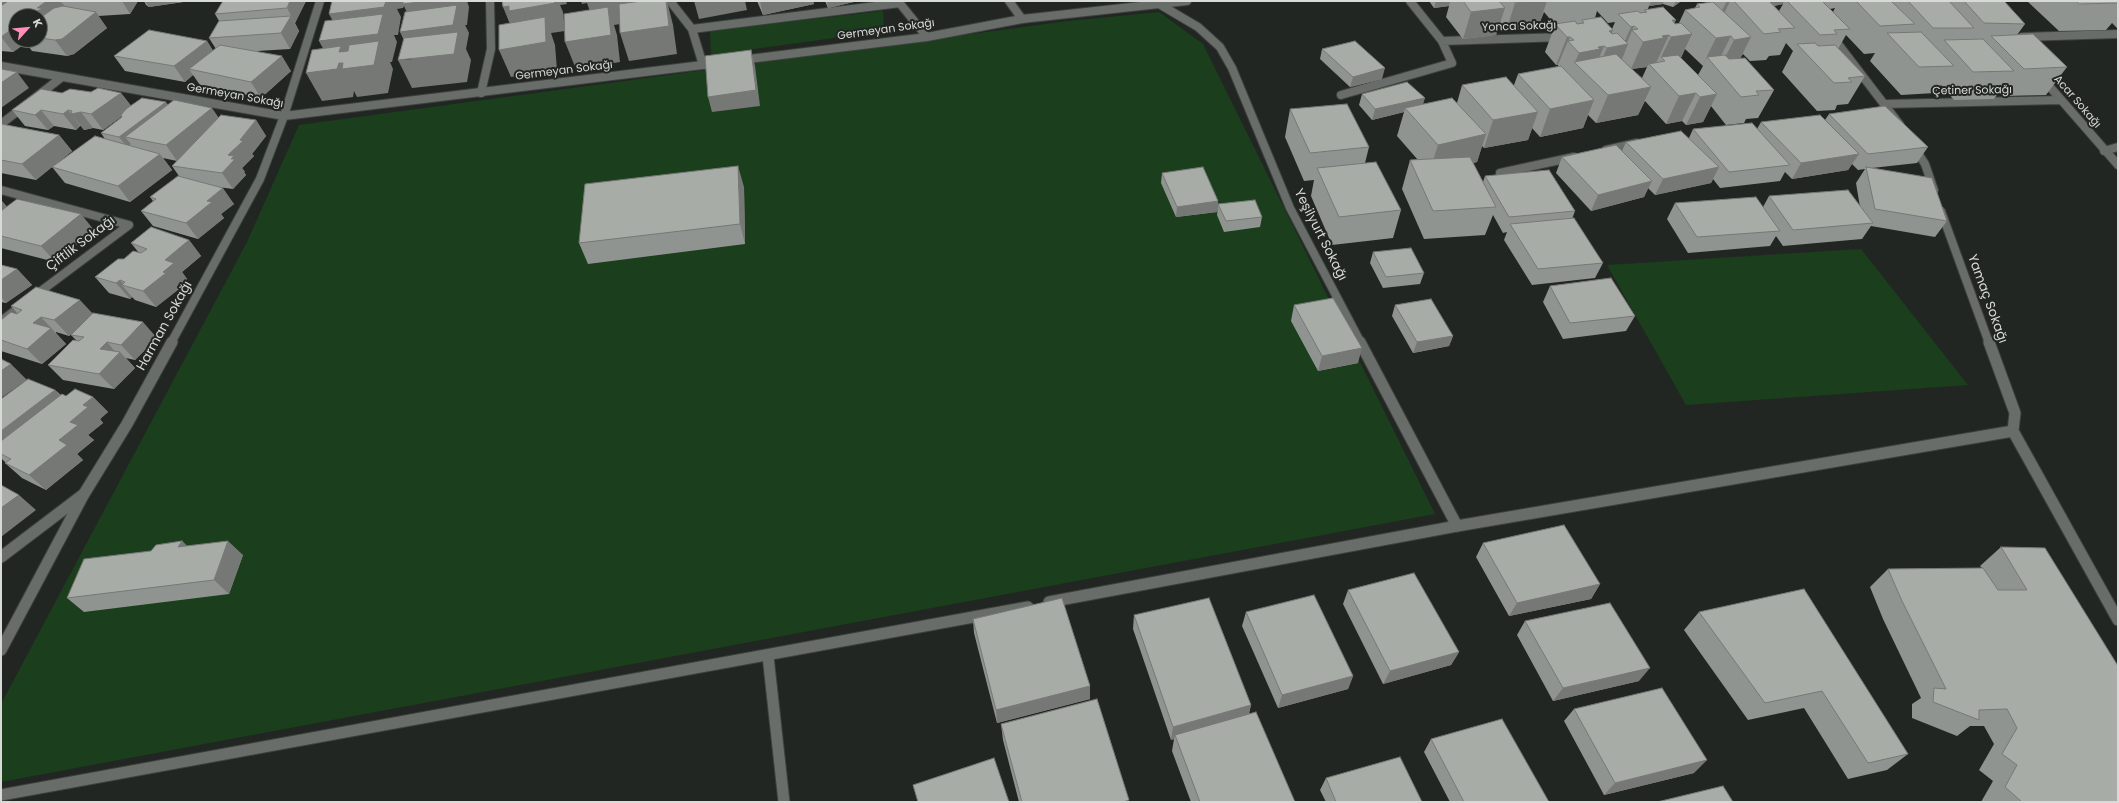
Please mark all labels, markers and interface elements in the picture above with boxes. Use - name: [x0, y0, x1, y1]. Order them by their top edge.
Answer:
- north arrow: [8, 8, 48, 48]
- text: K: [29, 16, 47, 30]
- street label: Germeyan Sokağı: [837, 17, 935, 43]
- street label: Yonca Sokağı: [1482, 19, 1556, 35]
- street label: Germeyan Sokağı: [515, 58, 613, 84]
- street label: Acar Sokağı: [2051, 73, 2103, 131]
- street label: Germeyan Sokağı: [186, 81, 284, 111]
- street label: Çetiner Sokağı: [1932, 84, 2012, 98]
- street label: Yeşilyurt Sokağı: [1290, 186, 1350, 284]
- street label: Çiftlik Sokağı: [43, 213, 119, 275]
- street label: Yamaç Sokağı: [1964, 252, 2010, 346]
- street label: Harman Sokağı: [134, 278, 196, 374]

